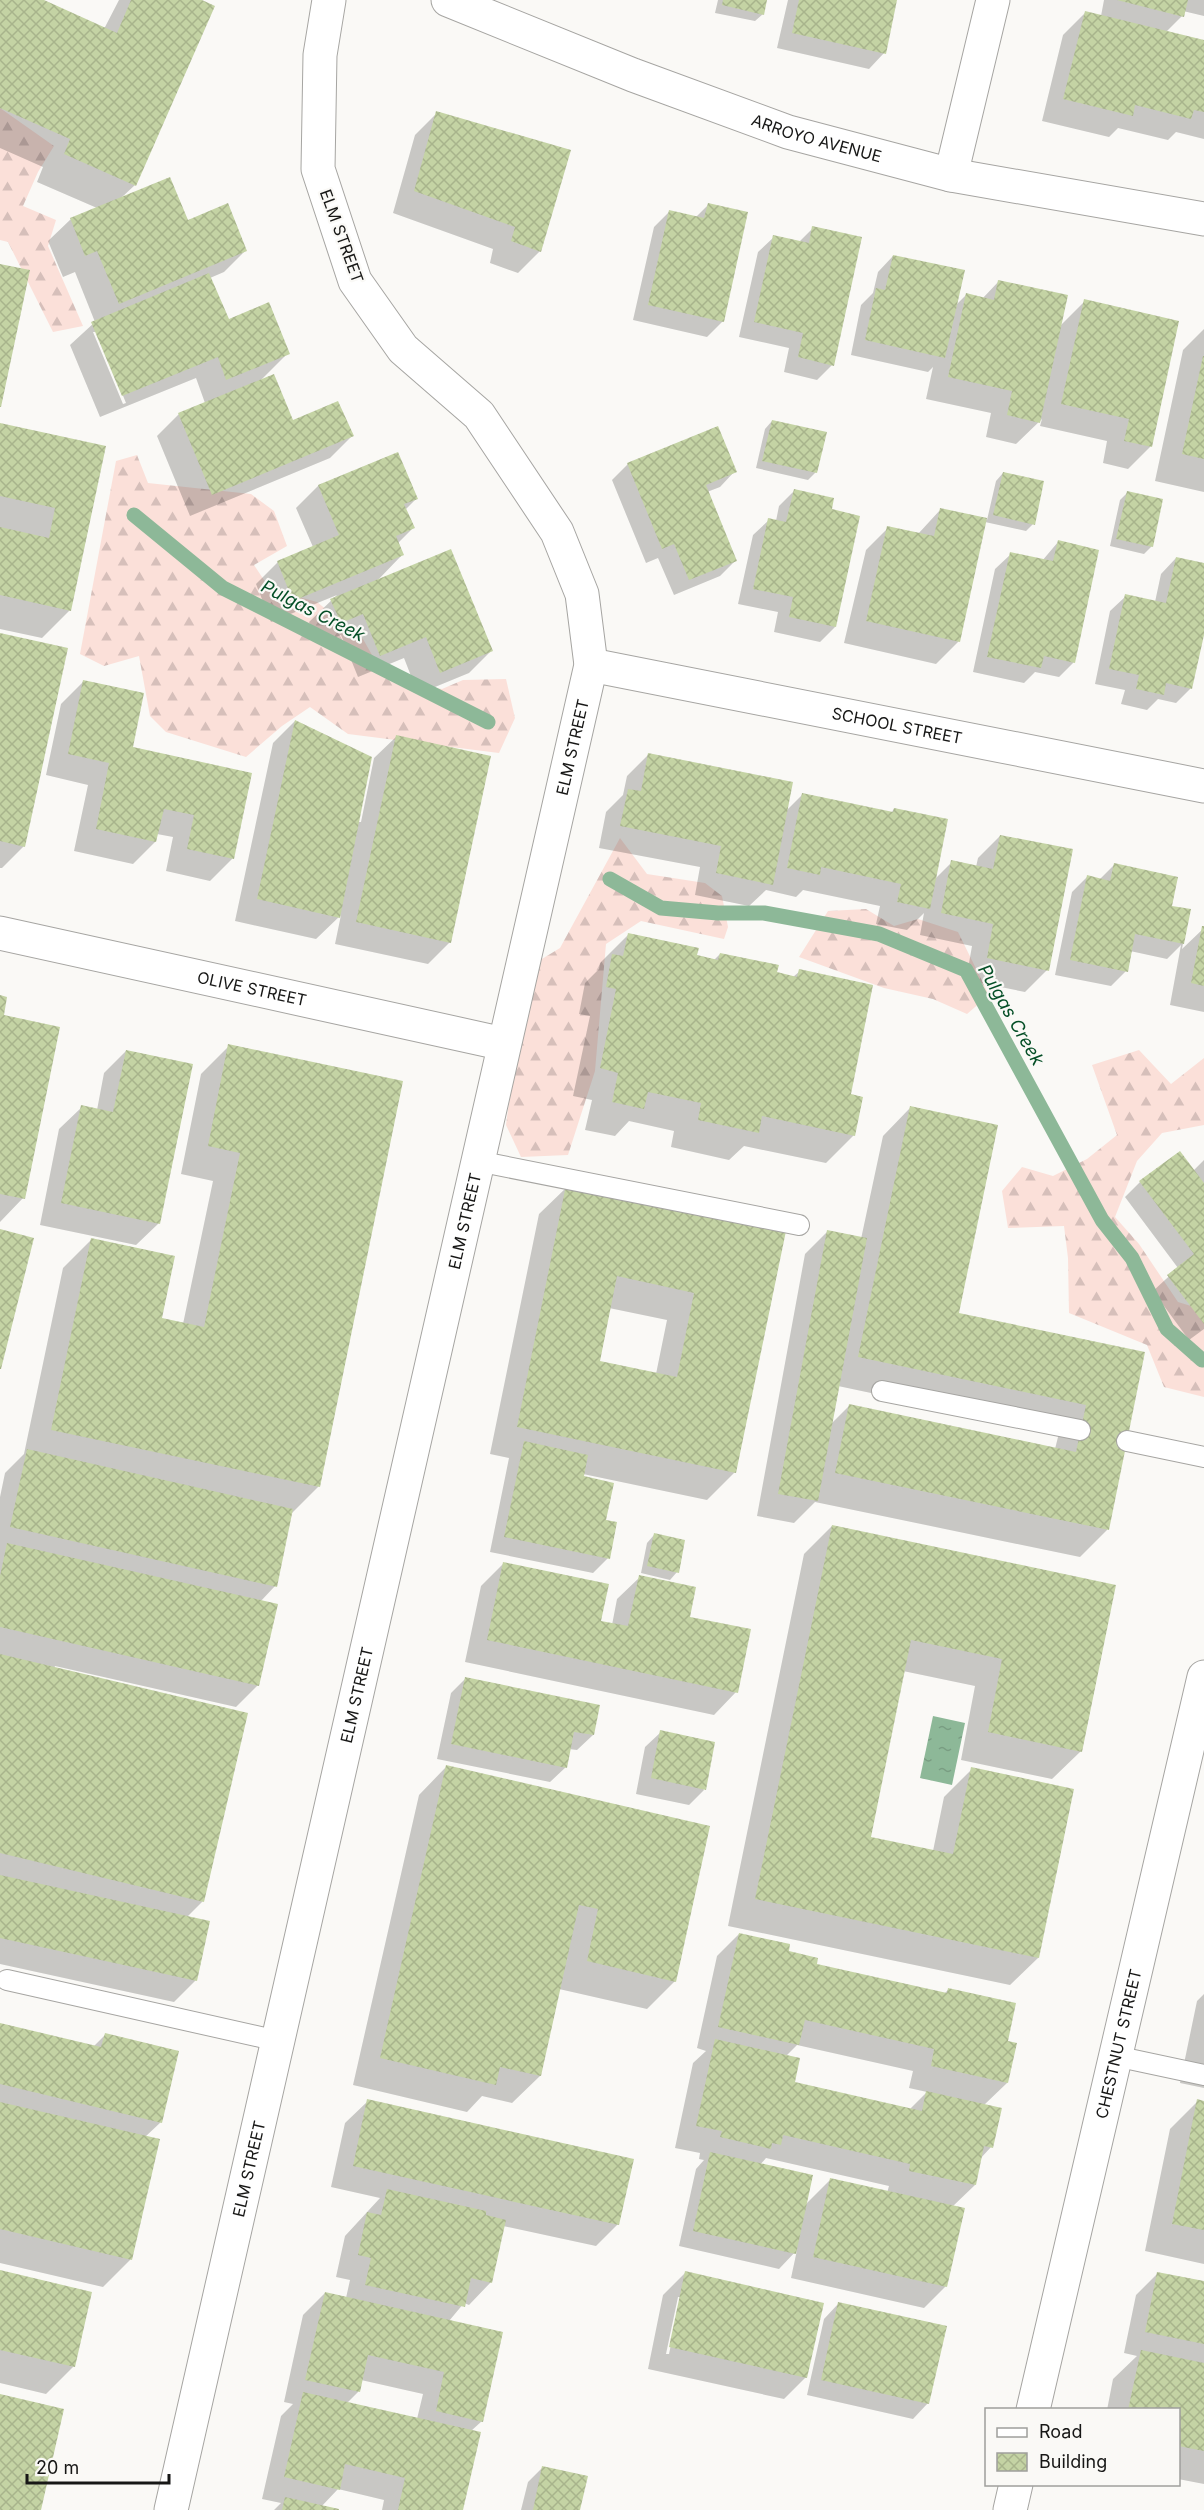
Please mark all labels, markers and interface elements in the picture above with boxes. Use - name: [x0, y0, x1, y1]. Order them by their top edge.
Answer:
- street label: ARROYO AVENUE: [749, 109, 884, 166]
- street label: ELM STREET: [316, 186, 368, 286]
- water label: Pulgas Creek: [258, 575, 369, 646]
- street label: ELM STREET: [552, 697, 593, 797]
- street label: SCHOOL STREET: [830, 703, 964, 748]
- water label: Pulgas Creek: [974, 960, 1049, 1070]
- street label: OLIVE STREET: [196, 967, 308, 1010]
- street label: ELM STREET: [444, 1171, 485, 1271]
- street label: ELM STREET: [336, 1645, 377, 1745]
- street label: CHESTNUT STREET: [1091, 1967, 1146, 2121]
- street label: ELM STREET: [228, 2119, 269, 2219]
- legend: [985, 2408, 1180, 2486]
- text: Road: [1039, 2421, 1082, 2442]
- scale bar: [27, 2447, 170, 2485]
- text: Building: [1039, 2451, 1107, 2472]
- text: 20 m: [36, 2457, 79, 2478]

